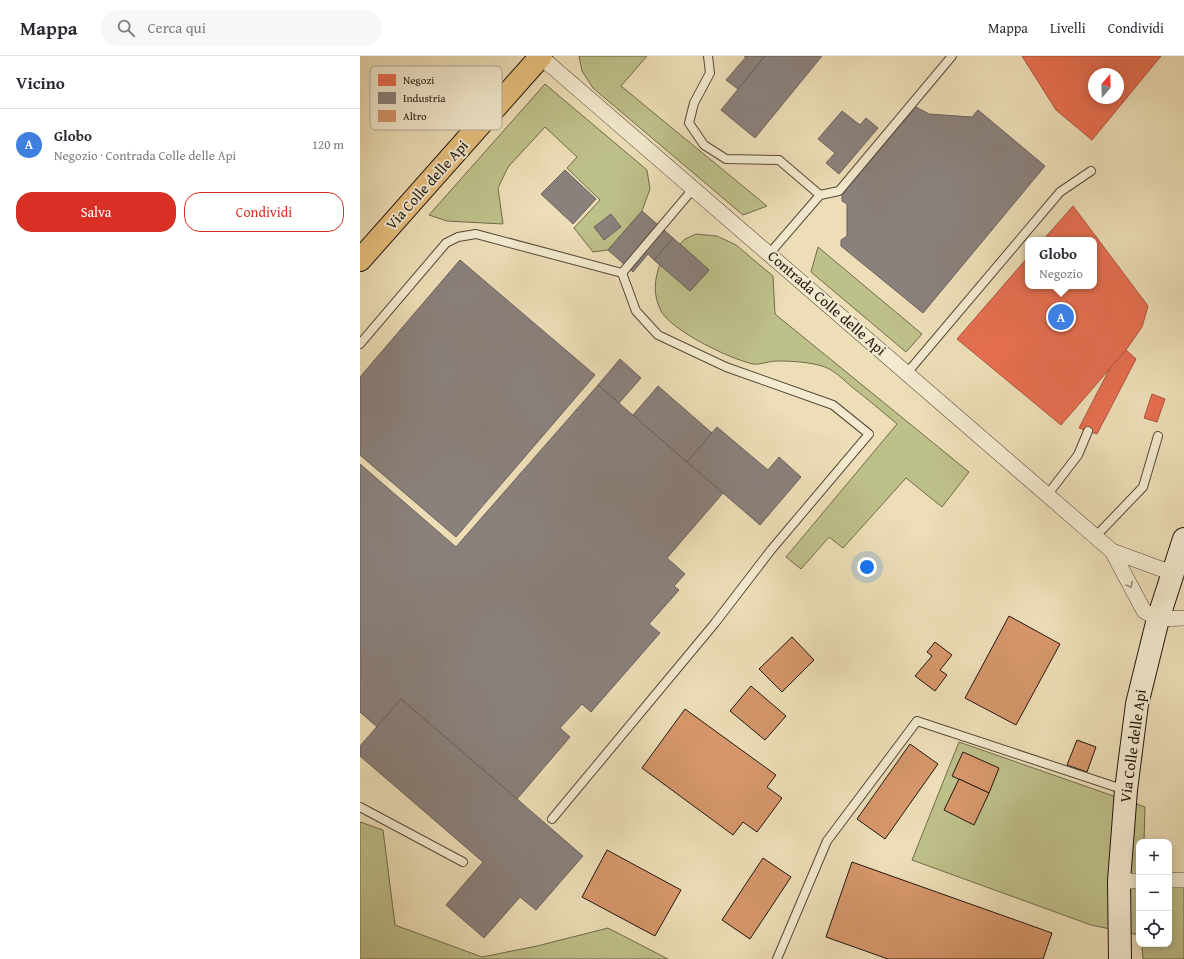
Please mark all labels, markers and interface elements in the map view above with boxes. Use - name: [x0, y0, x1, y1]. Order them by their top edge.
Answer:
- search box: [101, 10, 381, 46]
- text: Mappa: [20, 14, 77, 42]
- icon: search: [115, 17, 137, 39]
- text: Cerca qui: [147, 17, 206, 38]
- text: Mappa: [988, 18, 1028, 38]
- text: Livelli: [1050, 18, 1086, 38]
- text: Condividi: [1108, 18, 1164, 38]
- legend: [370, 66, 502, 130]
- north arrow: [1088, 68, 1124, 104]
- text: Vicino: [16, 70, 65, 95]
- text: Negozi: [403, 72, 434, 88]
- text: Industria: [403, 90, 446, 106]
- text: Altro: [403, 108, 427, 124]
- text: Globo: [54, 125, 92, 146]
- text: A: [25, 135, 33, 154]
- text: 120 m: [312, 135, 344, 154]
- street label: Via Colle delle Api: [381, 135, 473, 234]
- text: Negozio · Contrada Colle delle Api: [54, 146, 236, 165]
- button: Salva: [16, 192, 176, 232]
- button: Condividi: [184, 192, 344, 232]
- popup: [1025, 237, 1097, 289]
- text: Globo: [1039, 243, 1077, 264]
- street label: Contrada Colle delle Api: [764, 245, 891, 360]
- text: Negozio: [1039, 264, 1083, 283]
- pin: A: [1048, 302, 1074, 332]
- your location: [857, 557, 877, 577]
- one-way arrow: [1126, 581, 1133, 588]
- street label: Via Colle delle Api: [1114, 688, 1151, 804]
- map controls: [1136, 839, 1172, 947]
- button: +: [1136, 839, 1172, 875]
- button: −: [1136, 875, 1172, 911]
- button: locate: [1136, 911, 1172, 947]

